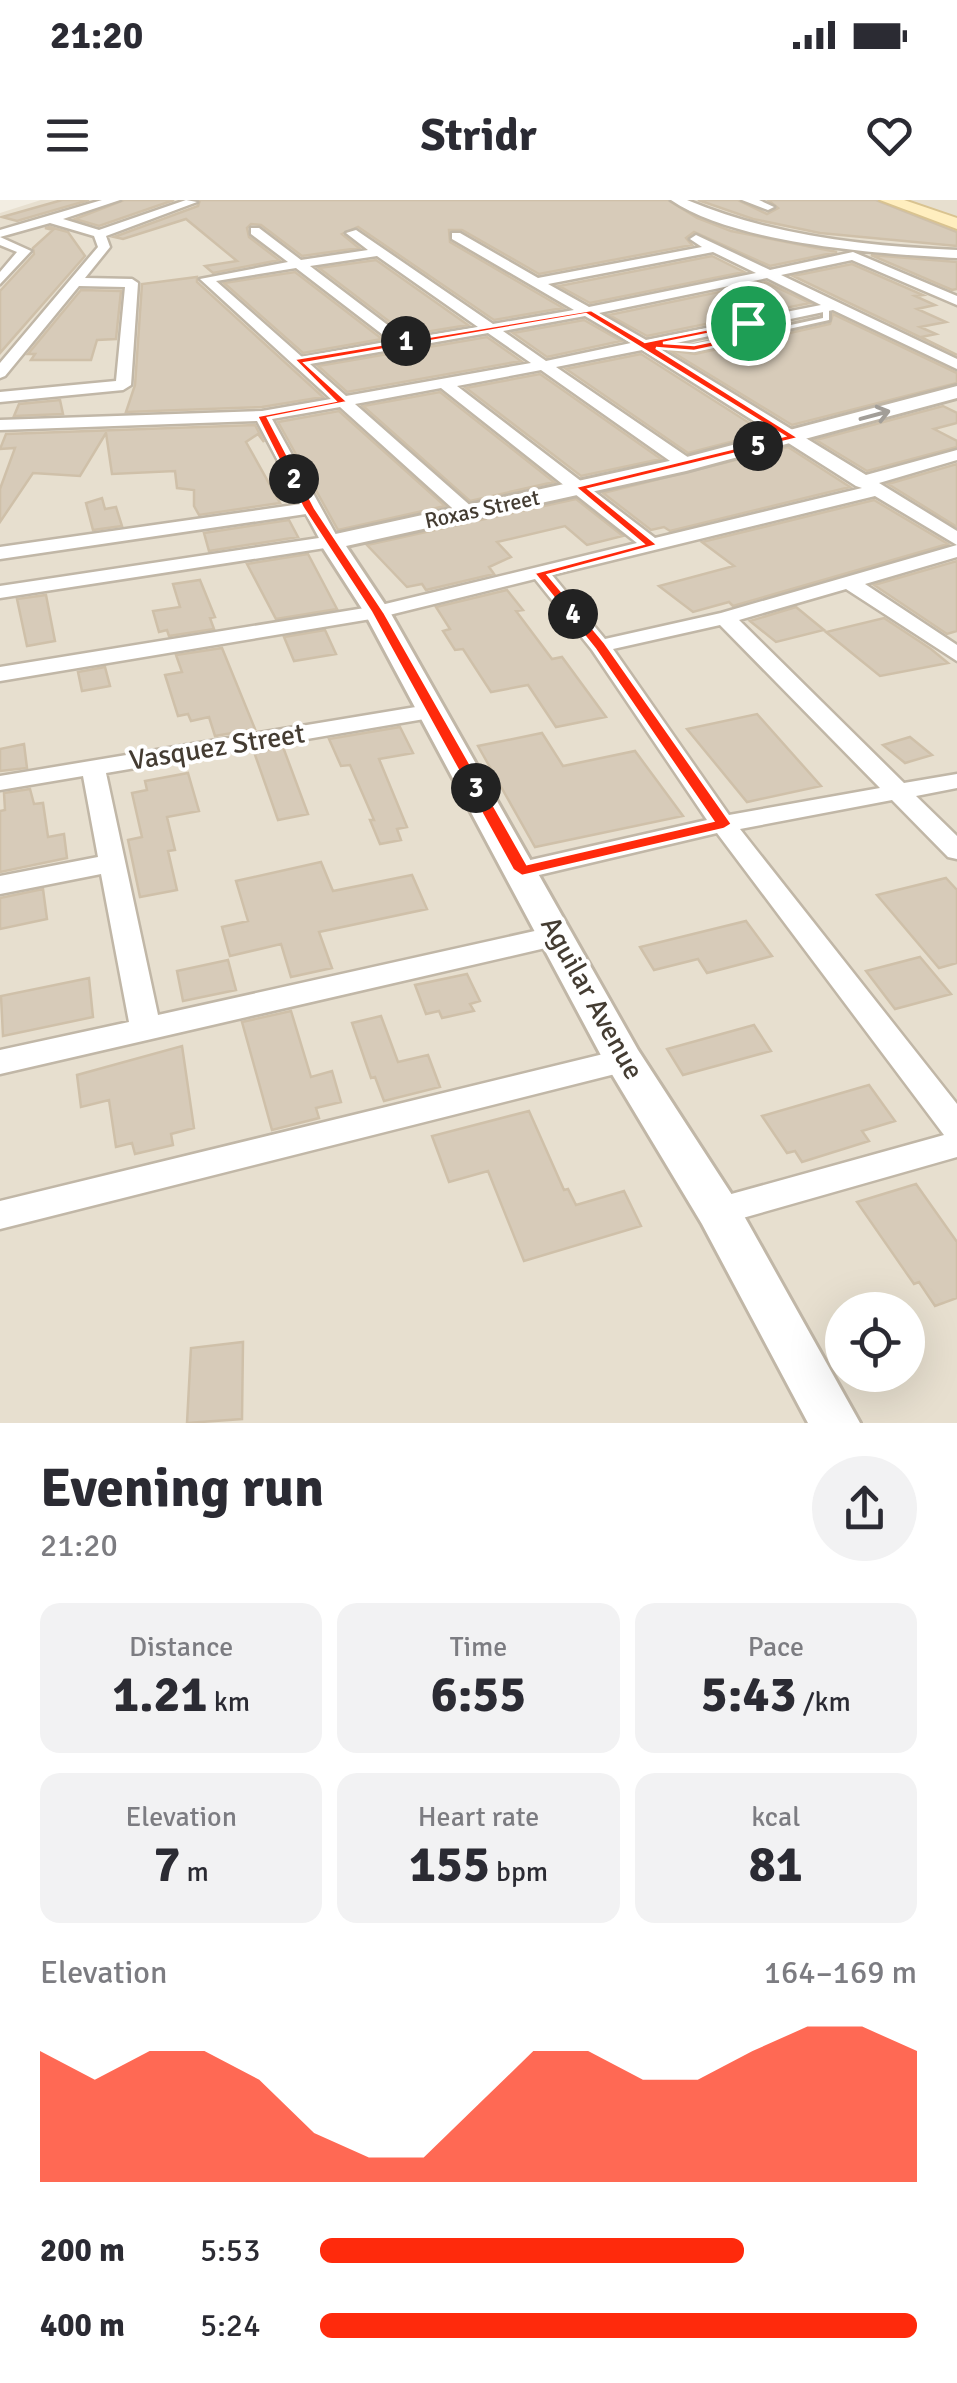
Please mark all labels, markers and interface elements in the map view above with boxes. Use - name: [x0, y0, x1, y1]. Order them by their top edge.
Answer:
- text: 21:20: [50, 12, 143, 59]
- icon: menu: [40, 108, 95, 163]
- text: Stridr: [420, 108, 537, 163]
- icon: heart: [862, 108, 917, 163]
- pin: [706, 281, 791, 366]
- icon: arrive: [721, 296, 776, 351]
- pin: 1: [381, 316, 431, 366]
- text: 1: [398, 324, 414, 358]
- one-way arrow: [859, 405, 890, 423]
- pin: 5: [733, 421, 783, 471]
- text: 5: [750, 429, 766, 463]
- pin: 2: [269, 454, 319, 504]
- text: 2: [286, 462, 302, 496]
- street label: Roxas Street: [422, 484, 542, 534]
- pin: 4: [548, 589, 598, 639]
- text: 4: [565, 597, 581, 631]
- street label: Vasquez Street: [127, 716, 307, 778]
- pin: 3: [451, 763, 501, 813]
- text: 3: [468, 771, 484, 805]
- street label: Aguilar Avenue: [533, 911, 651, 1085]
- map controls: [825, 1292, 925, 1392]
- button: locate: [825, 1292, 925, 1392]
- text: Evening run: [40, 1454, 324, 1522]
- button: share: [812, 1456, 917, 1561]
- text: 21:20: [40, 1526, 118, 1565]
- text: Distance: [129, 1630, 233, 1664]
- text: Time: [450, 1630, 507, 1664]
- text: Pace: [748, 1630, 804, 1664]
- text: 1.21: [112, 1664, 208, 1726]
- text: 6:55: [431, 1664, 526, 1726]
- text: 5:43: [701, 1664, 797, 1726]
- text: km: [208, 1685, 250, 1719]
- text: /km: [797, 1685, 851, 1719]
- text: Elevation: [125, 1800, 237, 1834]
- text: Heart rate: [418, 1800, 539, 1834]
- text: kcal: [751, 1800, 800, 1834]
- text: 7: [153, 1834, 180, 1896]
- text: 155: [409, 1834, 490, 1896]
- text: 81: [749, 1834, 803, 1896]
- text: m: [180, 1855, 209, 1889]
- text: bpm: [490, 1855, 548, 1889]
- text: Elevation: [40, 1953, 167, 1992]
- text: 164–169 m: [764, 1953, 917, 1992]
- text: 200 m: [40, 2231, 125, 2270]
- text: 5:53: [200, 2231, 260, 2270]
- text: 400 m: [40, 2306, 125, 2345]
- text: 5:24: [200, 2306, 260, 2345]

